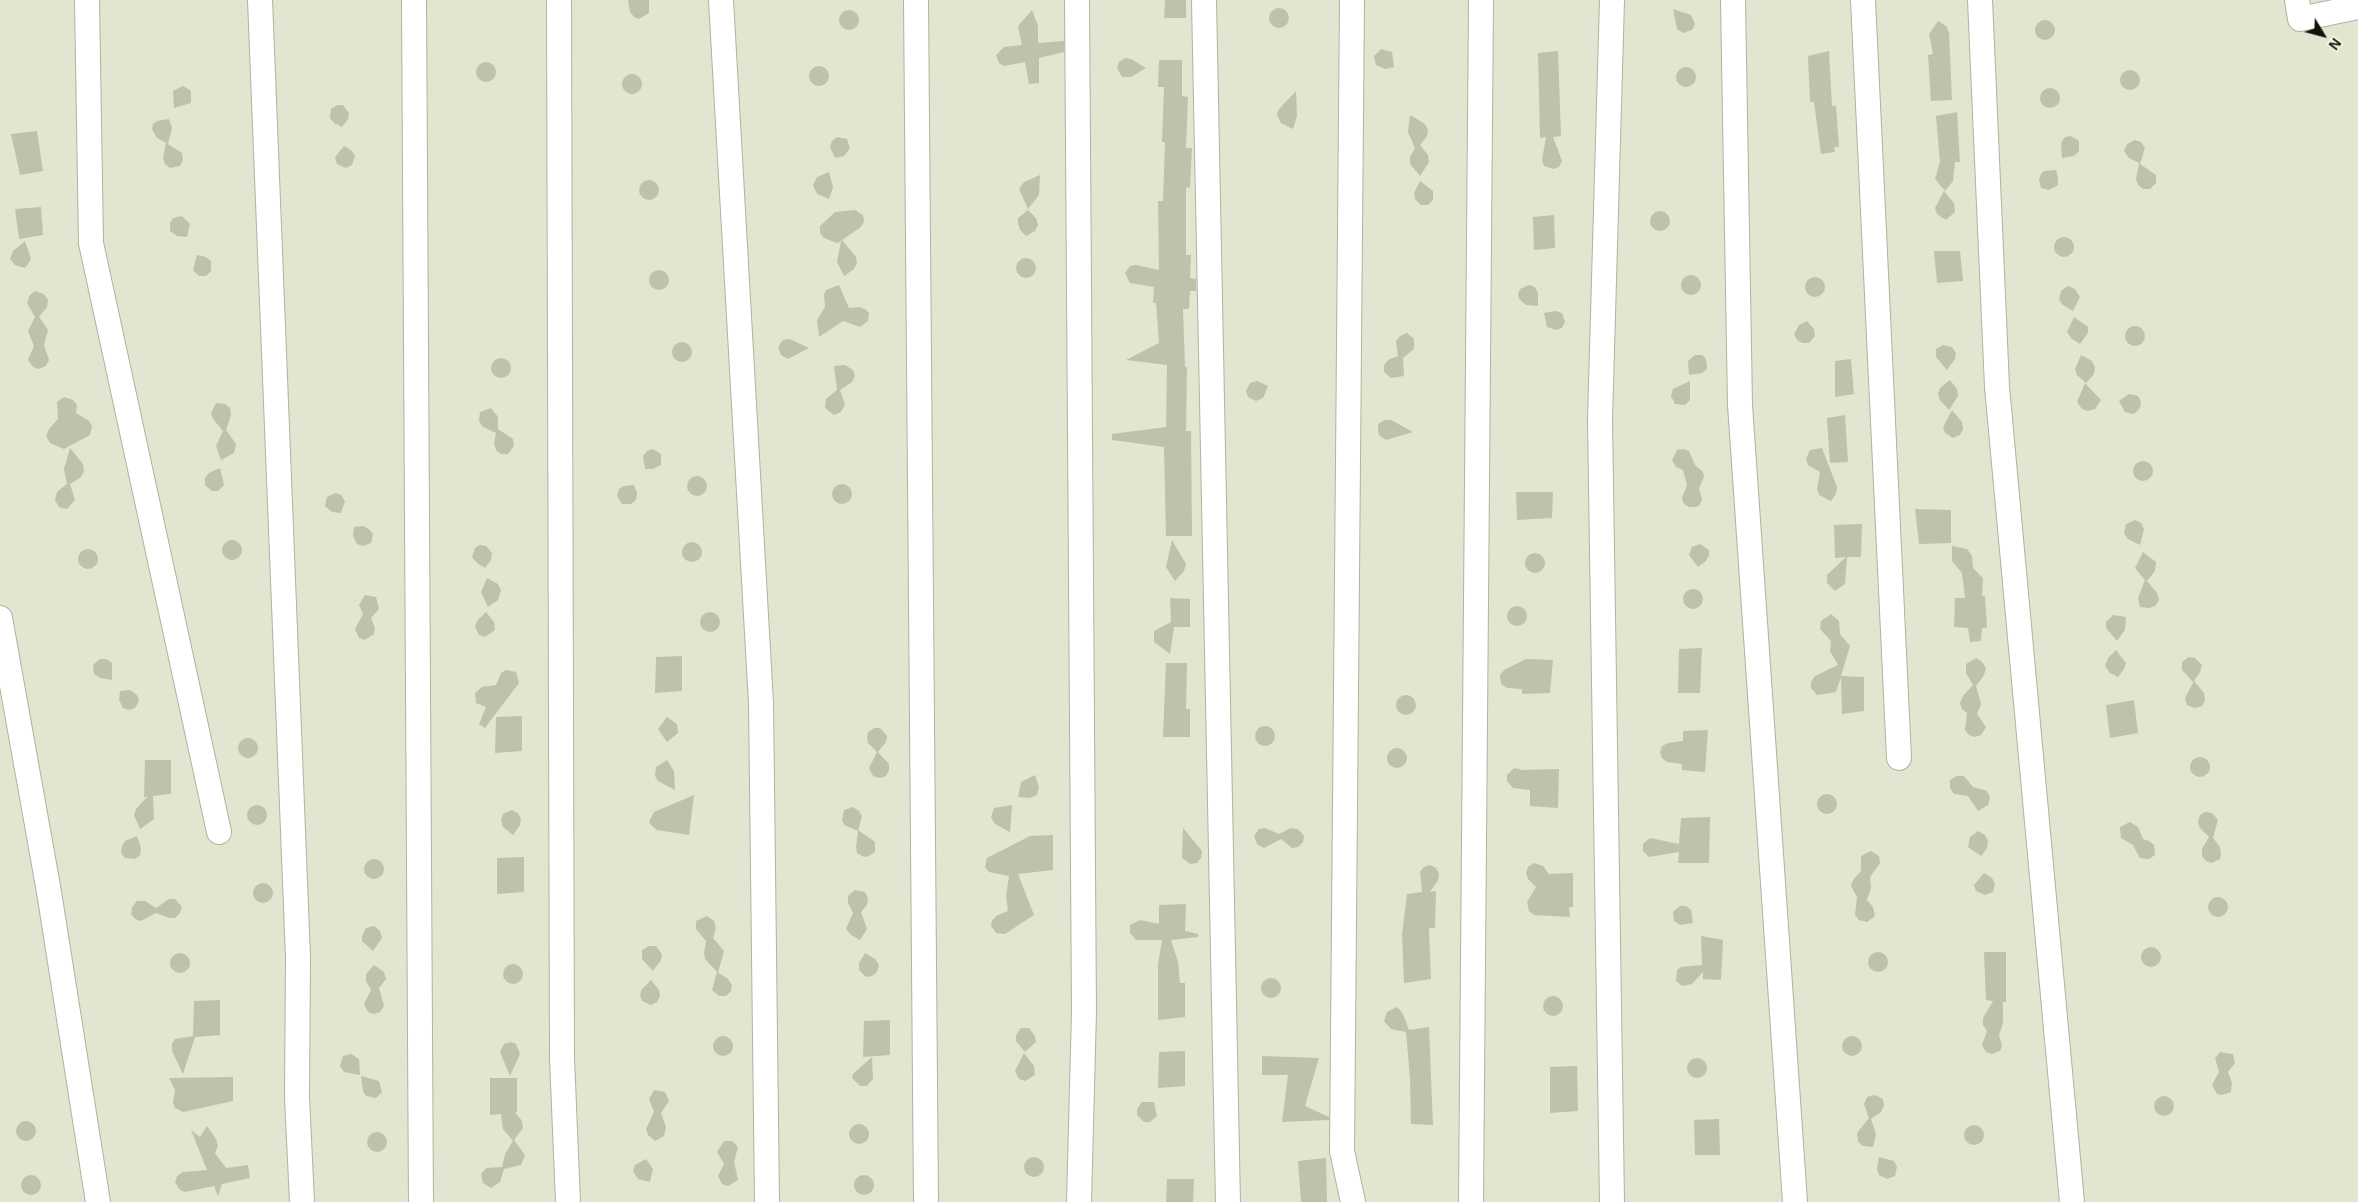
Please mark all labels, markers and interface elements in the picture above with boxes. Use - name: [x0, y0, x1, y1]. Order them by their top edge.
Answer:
- north arrow: [2298, 10, 2348, 60]
- text: N: [2326, 35, 2344, 53]

